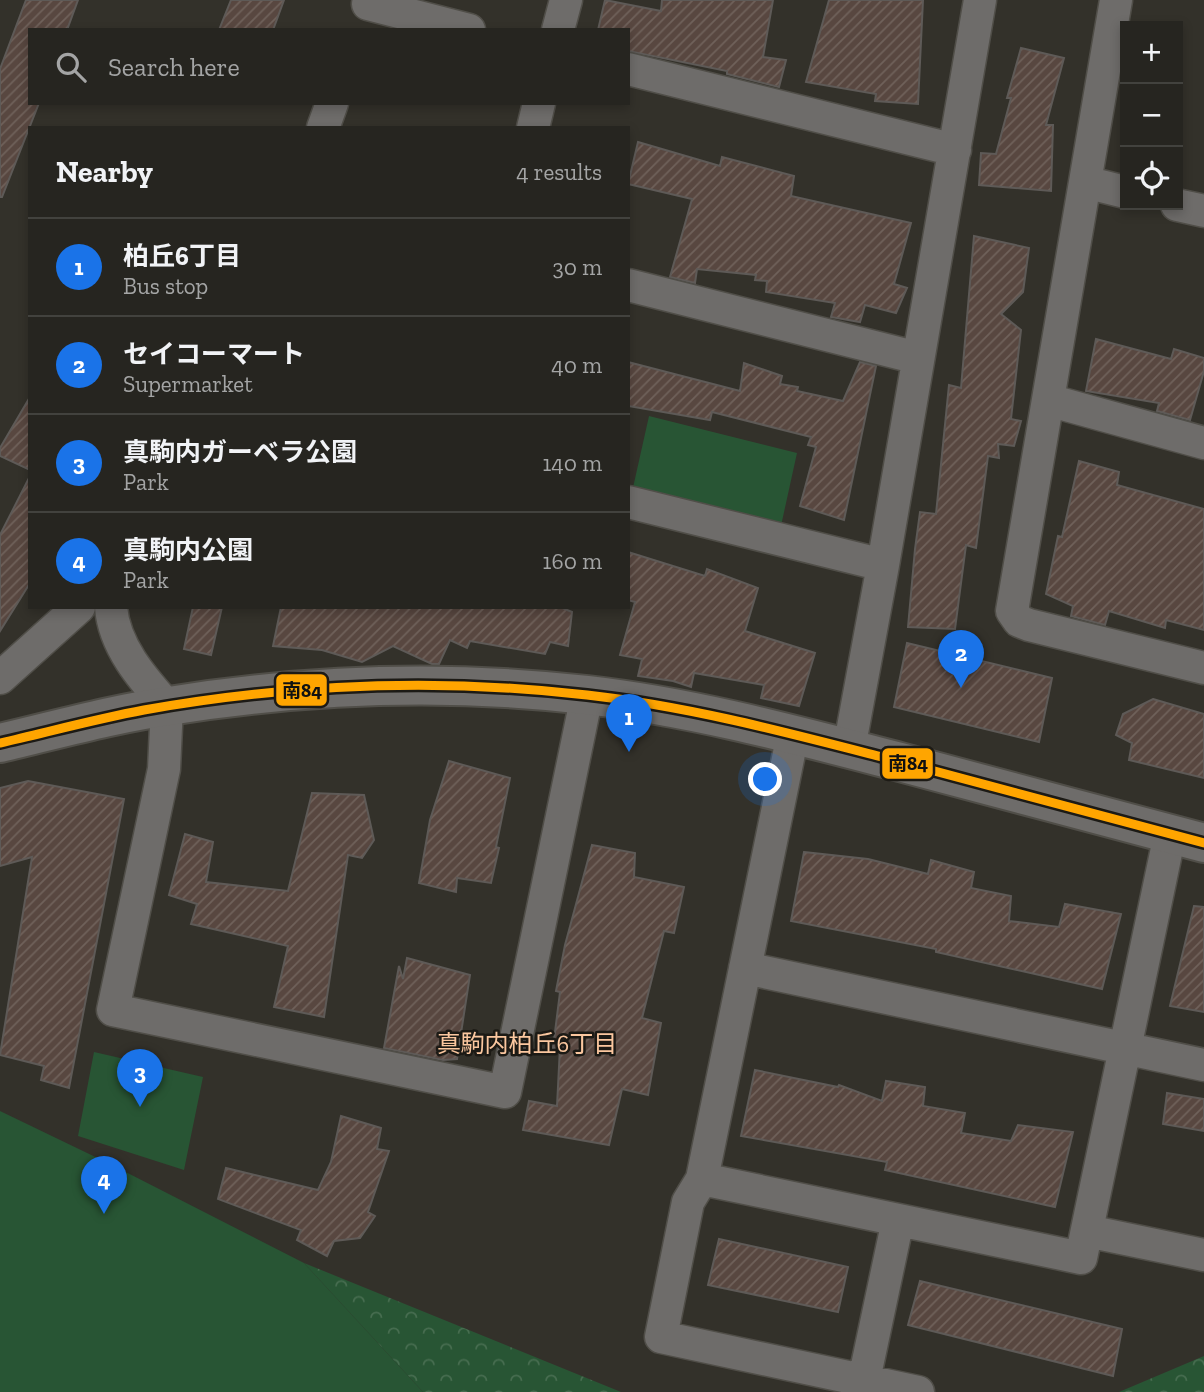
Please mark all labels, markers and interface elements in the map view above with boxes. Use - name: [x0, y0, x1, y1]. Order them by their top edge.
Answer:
- map controls: [1120, 21, 1183, 210]
- button: +: [1120, 21, 1183, 84]
- search box: [28, 28, 630, 105]
- icon: search: [52, 48, 90, 86]
- text: Search here: [108, 51, 240, 83]
- button: −: [1120, 84, 1183, 147]
- button: locate: [1120, 147, 1183, 210]
- text: Nearby: [56, 154, 153, 190]
- text: 4 results: [516, 158, 602, 186]
- text: 柏丘6丁目: [123, 240, 241, 272]
- text: 1: [74, 253, 84, 281]
- text: 30 m: [552, 253, 602, 281]
- text: Bus stop: [123, 272, 208, 300]
- text: セイコーマート: [123, 338, 305, 370]
- text: 2: [73, 351, 85, 379]
- text: 40 m: [551, 351, 602, 379]
- text: Supermarket: [123, 370, 253, 398]
- text: 真駒内ガーベラ公園: [123, 436, 357, 468]
- text: 3: [73, 449, 85, 477]
- text: 140 m: [542, 449, 602, 477]
- text: Park: [123, 468, 169, 496]
- text: 真駒内公園: [123, 534, 253, 566]
- text: 4: [72, 547, 86, 575]
- text: 160 m: [543, 547, 602, 575]
- text: Park: [123, 566, 169, 594]
- pin: 2: [938, 630, 984, 688]
- line badge: 南84: [275, 673, 328, 707]
- text: 南84: [282, 679, 322, 702]
- pin: 1: [606, 694, 652, 752]
- line badge: 南84: [881, 747, 934, 780]
- text: 南84: [888, 752, 928, 775]
- your location: [748, 762, 782, 796]
- district label: 真駒内柏丘6丁目: [437, 1029, 617, 1058]
- pin: 3: [117, 1049, 163, 1107]
- pin: 4: [81, 1156, 127, 1214]

